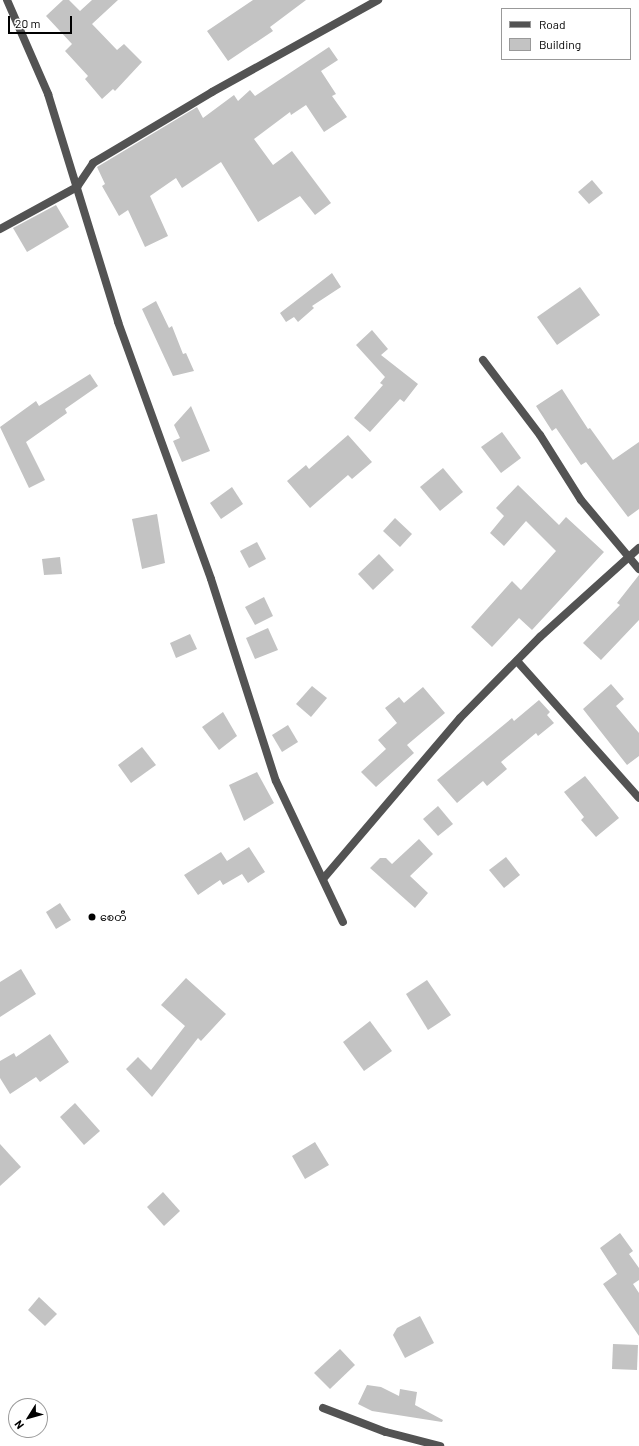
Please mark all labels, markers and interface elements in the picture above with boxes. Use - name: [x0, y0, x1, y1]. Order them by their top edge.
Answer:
- scale bar: [10, 8, 74, 34]
- legend: [501, 8, 631, 60]
- text: 20 m: [15, 16, 41, 30]
- text: Road: [539, 17, 566, 31]
- text: Building: [539, 37, 581, 51]
- place label: စေတီ: [100, 910, 127, 924]
- marker: စေတီ: [87, 912, 97, 922]
- north arrow: [8, 1398, 48, 1438]
- text: N: [11, 1418, 26, 1432]

